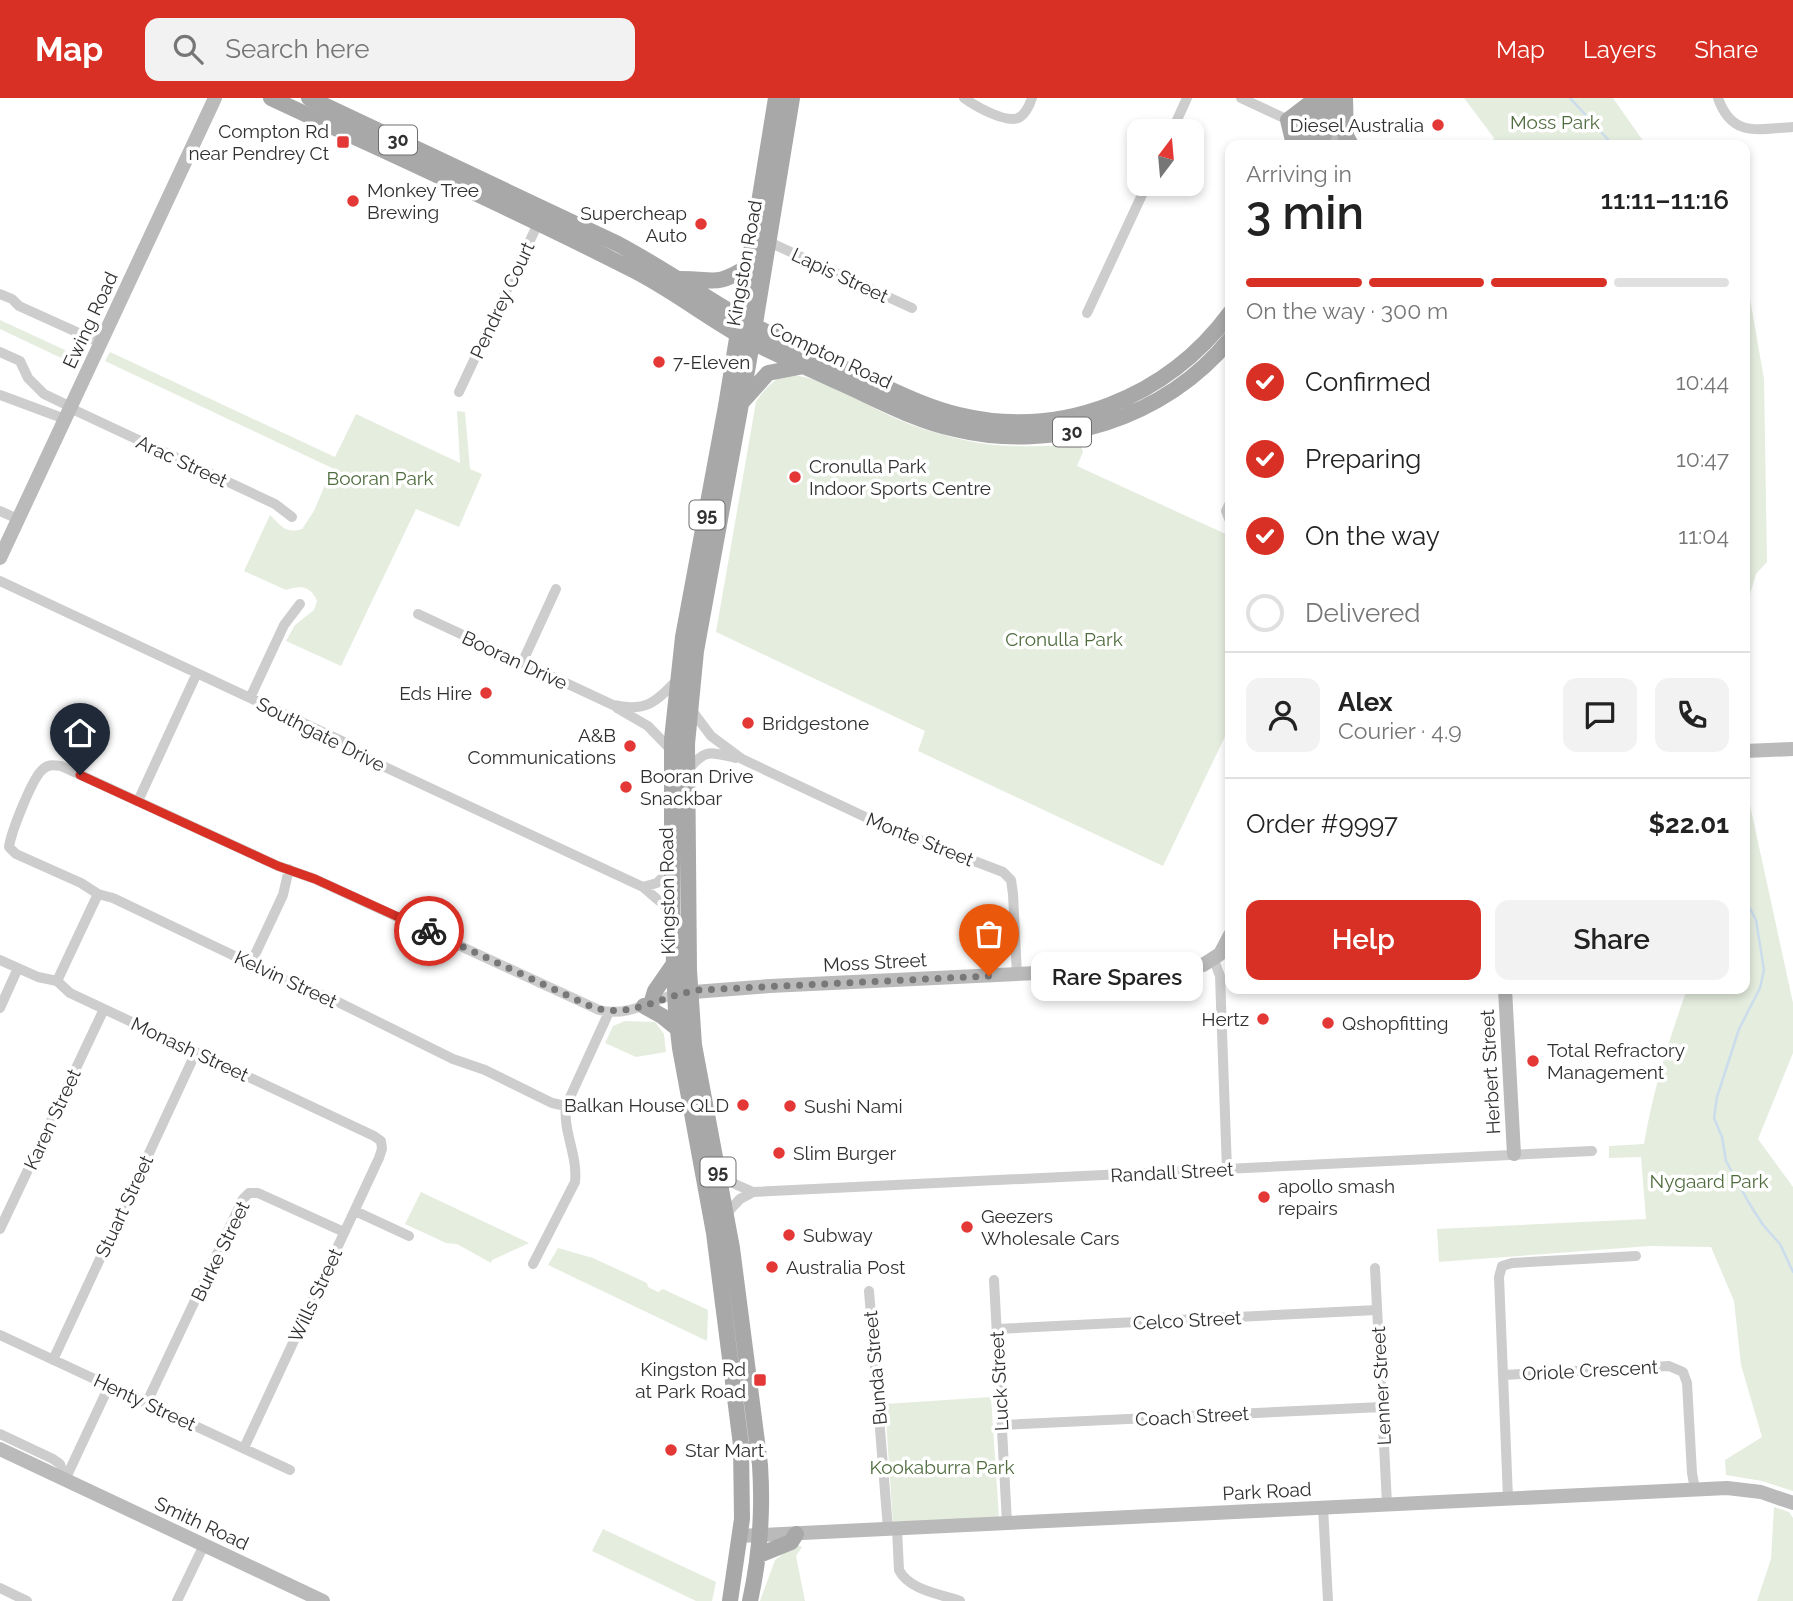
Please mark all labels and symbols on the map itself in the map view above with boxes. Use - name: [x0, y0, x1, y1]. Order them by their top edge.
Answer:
- park label: Moss Park: [1510, 111, 1600, 133]
- place label: Diesel Australia: [1290, 114, 1424, 136]
- marker: Diesel Australia: [1430, 117, 1446, 133]
- north arrow: [1127, 119, 1204, 196]
- place label: Compton Rd near Pendrey Ct: [188, 120, 330, 164]
- road number: 30: [379, 126, 417, 154]
- marker: Compton Rd near Pendrey Ct: [335, 134, 351, 150]
- place label: Monkey Tree Brewing: [367, 179, 479, 223]
- marker: Monkey Tree Brewing: [345, 193, 361, 209]
- street label: Kingston Road: [722, 198, 766, 328]
- place label: Supercheap Auto: [580, 202, 687, 246]
- marker: Supercheap Auto: [693, 216, 709, 232]
- street label: Pendrey Court: [465, 238, 539, 362]
- street label: Lapis Street: [788, 243, 892, 307]
- street label: Ewing Road: [58, 268, 122, 372]
- street label: Compton Road: [766, 317, 896, 393]
- place label: 7-Eleven: [673, 351, 750, 373]
- marker: 7-Eleven: [651, 354, 667, 370]
- road number: 30: [1053, 418, 1091, 446]
- street label: Arac Street: [133, 430, 232, 492]
- place label: Cronulla Park Indoor Sports Centre: [809, 455, 991, 499]
- park label: Booran Park: [327, 467, 433, 489]
- marker: Cronulla Park Indoor Sports Centre: [787, 469, 803, 485]
- road number: 95: [690, 500, 724, 530]
- street label: Booran Drive: [459, 626, 571, 694]
- park label: Cronulla Park: [1005, 628, 1123, 650]
- place label: Eds Hire: [399, 682, 472, 704]
- marker: Eds Hire: [478, 685, 494, 701]
- street label: Southgate Drive: [253, 692, 389, 776]
- pin: [50, 703, 110, 775]
- place label: Bridgestone: [762, 712, 869, 734]
- marker: Bridgestone: [740, 715, 756, 731]
- place label: A&B Communications: [467, 724, 616, 768]
- marker: A&B Communications: [622, 738, 638, 754]
- place label: Booran Drive Snackbar: [640, 765, 754, 809]
- marker: Booran Drive Snackbar: [618, 779, 634, 795]
- street label: Monte Street: [863, 808, 977, 871]
- street label: Kingston Road: [655, 827, 679, 955]
- courier: [394, 896, 464, 966]
- pin: [959, 904, 1019, 976]
- street label: Kelvin Street: [231, 946, 341, 1013]
- street label: Moss Street: [823, 948, 928, 976]
- callout: Rare Spares: [1031, 952, 1202, 1001]
- place label: Hertz: [1202, 1008, 1249, 1030]
- street label: Herbert Street: [1476, 1008, 1504, 1135]
- marker: Hertz: [1255, 1011, 1271, 1027]
- street label: Monash Street: [128, 1012, 253, 1086]
- place label: Qshopfitting: [1342, 1012, 1449, 1034]
- marker: Qshopfitting: [1320, 1015, 1336, 1031]
- place label: Total Refractory Management: [1547, 1039, 1685, 1083]
- marker: Total Refractory Management: [1525, 1053, 1541, 1069]
- street label: Karen Street: [19, 1065, 85, 1173]
- place label: Balkan House QLD: [564, 1094, 729, 1116]
- place label: Sushi Nami: [804, 1095, 903, 1117]
- marker: Balkan House QLD: [735, 1097, 751, 1113]
- marker: Sushi Nami: [782, 1098, 798, 1114]
- place label: Slim Burger: [793, 1142, 896, 1164]
- marker: Slim Burger: [771, 1145, 787, 1161]
- street label: Stuart Street: [91, 1151, 157, 1260]
- road number: 95: [700, 1157, 736, 1186]
- street label: Randall Street: [1110, 1158, 1235, 1186]
- park label: Nygaard Park: [1650, 1170, 1768, 1192]
- place label: apollo smash repairs: [1278, 1175, 1395, 1219]
- marker: apollo smash repairs: [1256, 1189, 1272, 1205]
- street label: Burke Street: [186, 1197, 254, 1305]
- place label: Geezers Wholesale Cars: [981, 1205, 1120, 1249]
- marker: Geezers Wholesale Cars: [959, 1219, 975, 1235]
- place label: Subway: [803, 1224, 873, 1246]
- marker: Subway: [781, 1227, 797, 1243]
- street label: Wills Street: [284, 1244, 347, 1345]
- place label: Australia Post: [786, 1256, 906, 1278]
- marker: Australia Post: [764, 1259, 780, 1275]
- street label: Celco Street: [1132, 1306, 1242, 1334]
- street label: Bunda Street: [859, 1309, 891, 1426]
- street label: Lenner Street: [1367, 1325, 1395, 1446]
- street label: Luck Street: [985, 1330, 1013, 1432]
- street label: Oriole Crescent: [1521, 1355, 1659, 1385]
- place label: Kingston Rd at Park Road: [635, 1358, 746, 1402]
- street label: Henty Street: [91, 1369, 200, 1435]
- marker: Kingston Rd at Park Road: [752, 1372, 768, 1388]
- street label: Coach Street: [1135, 1402, 1250, 1430]
- place label: Star Mart: [685, 1439, 765, 1461]
- marker: Star Mart: [663, 1442, 679, 1458]
- park label: Kookaburra Park: [870, 1456, 1014, 1478]
- street label: Park Road: [1222, 1478, 1312, 1504]
- street label: Smith Road: [152, 1492, 252, 1554]

